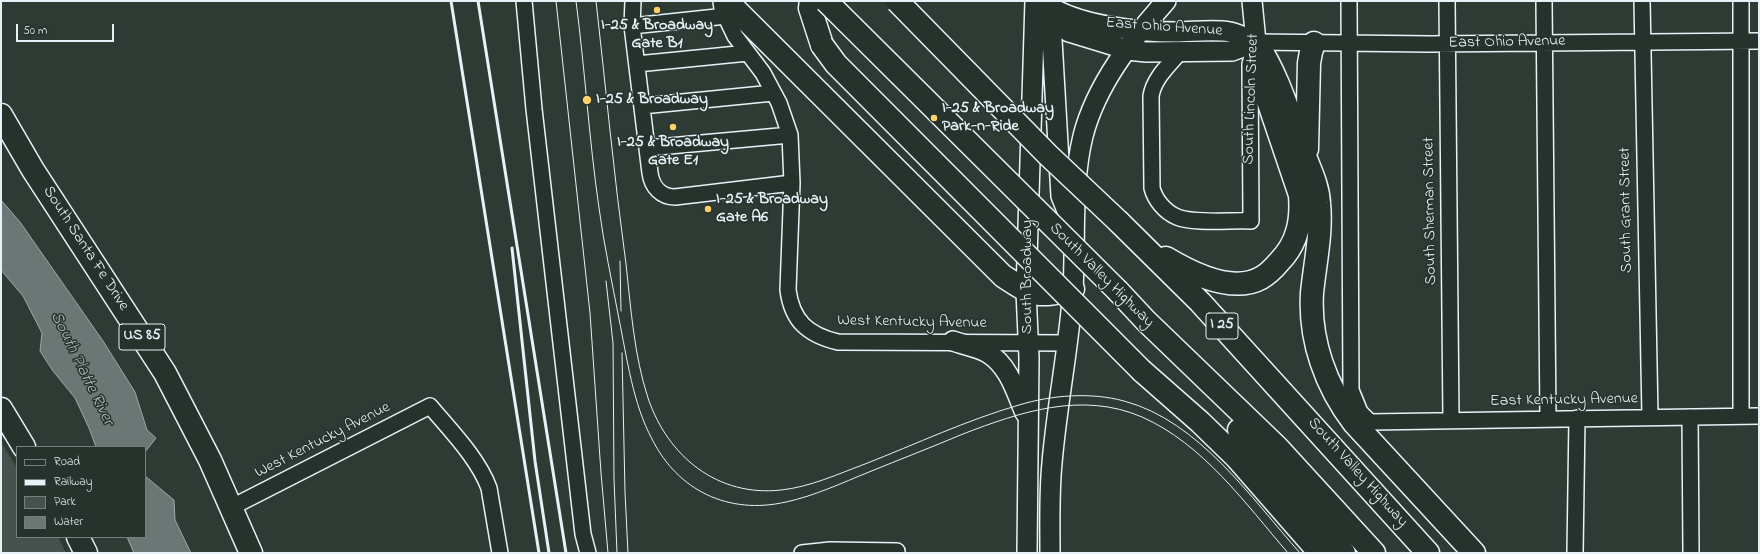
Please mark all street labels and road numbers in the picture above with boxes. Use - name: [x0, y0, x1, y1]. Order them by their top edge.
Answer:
- street label: East Ohio Avenue: [1105, 14, 1223, 42]
- street label: East Ohio Avenue: [1448, 32, 1566, 54]
- street label: South Lincoln Street: [1240, 33, 1264, 165]
- street label: South Sherman Street: [1420, 137, 1442, 285]
- street label: South Grant Street: [1616, 147, 1638, 273]
- street label: South Santa Fe Drive: [38, 183, 132, 315]
- street label: South Valley Highway: [1044, 219, 1158, 333]
- street label: South Broadway: [1018, 220, 1038, 334]
- street label: West Kentucky Avenue: [837, 312, 987, 334]
- road number: I 25: [1206, 313, 1238, 339]
- road number: US 85: [119, 324, 165, 350]
- street label: East Kentucky Avenue: [1490, 390, 1638, 412]
- street label: West Kentucky Avenue: [252, 399, 394, 483]
- street label: South Valley Highway: [1303, 414, 1411, 532]

